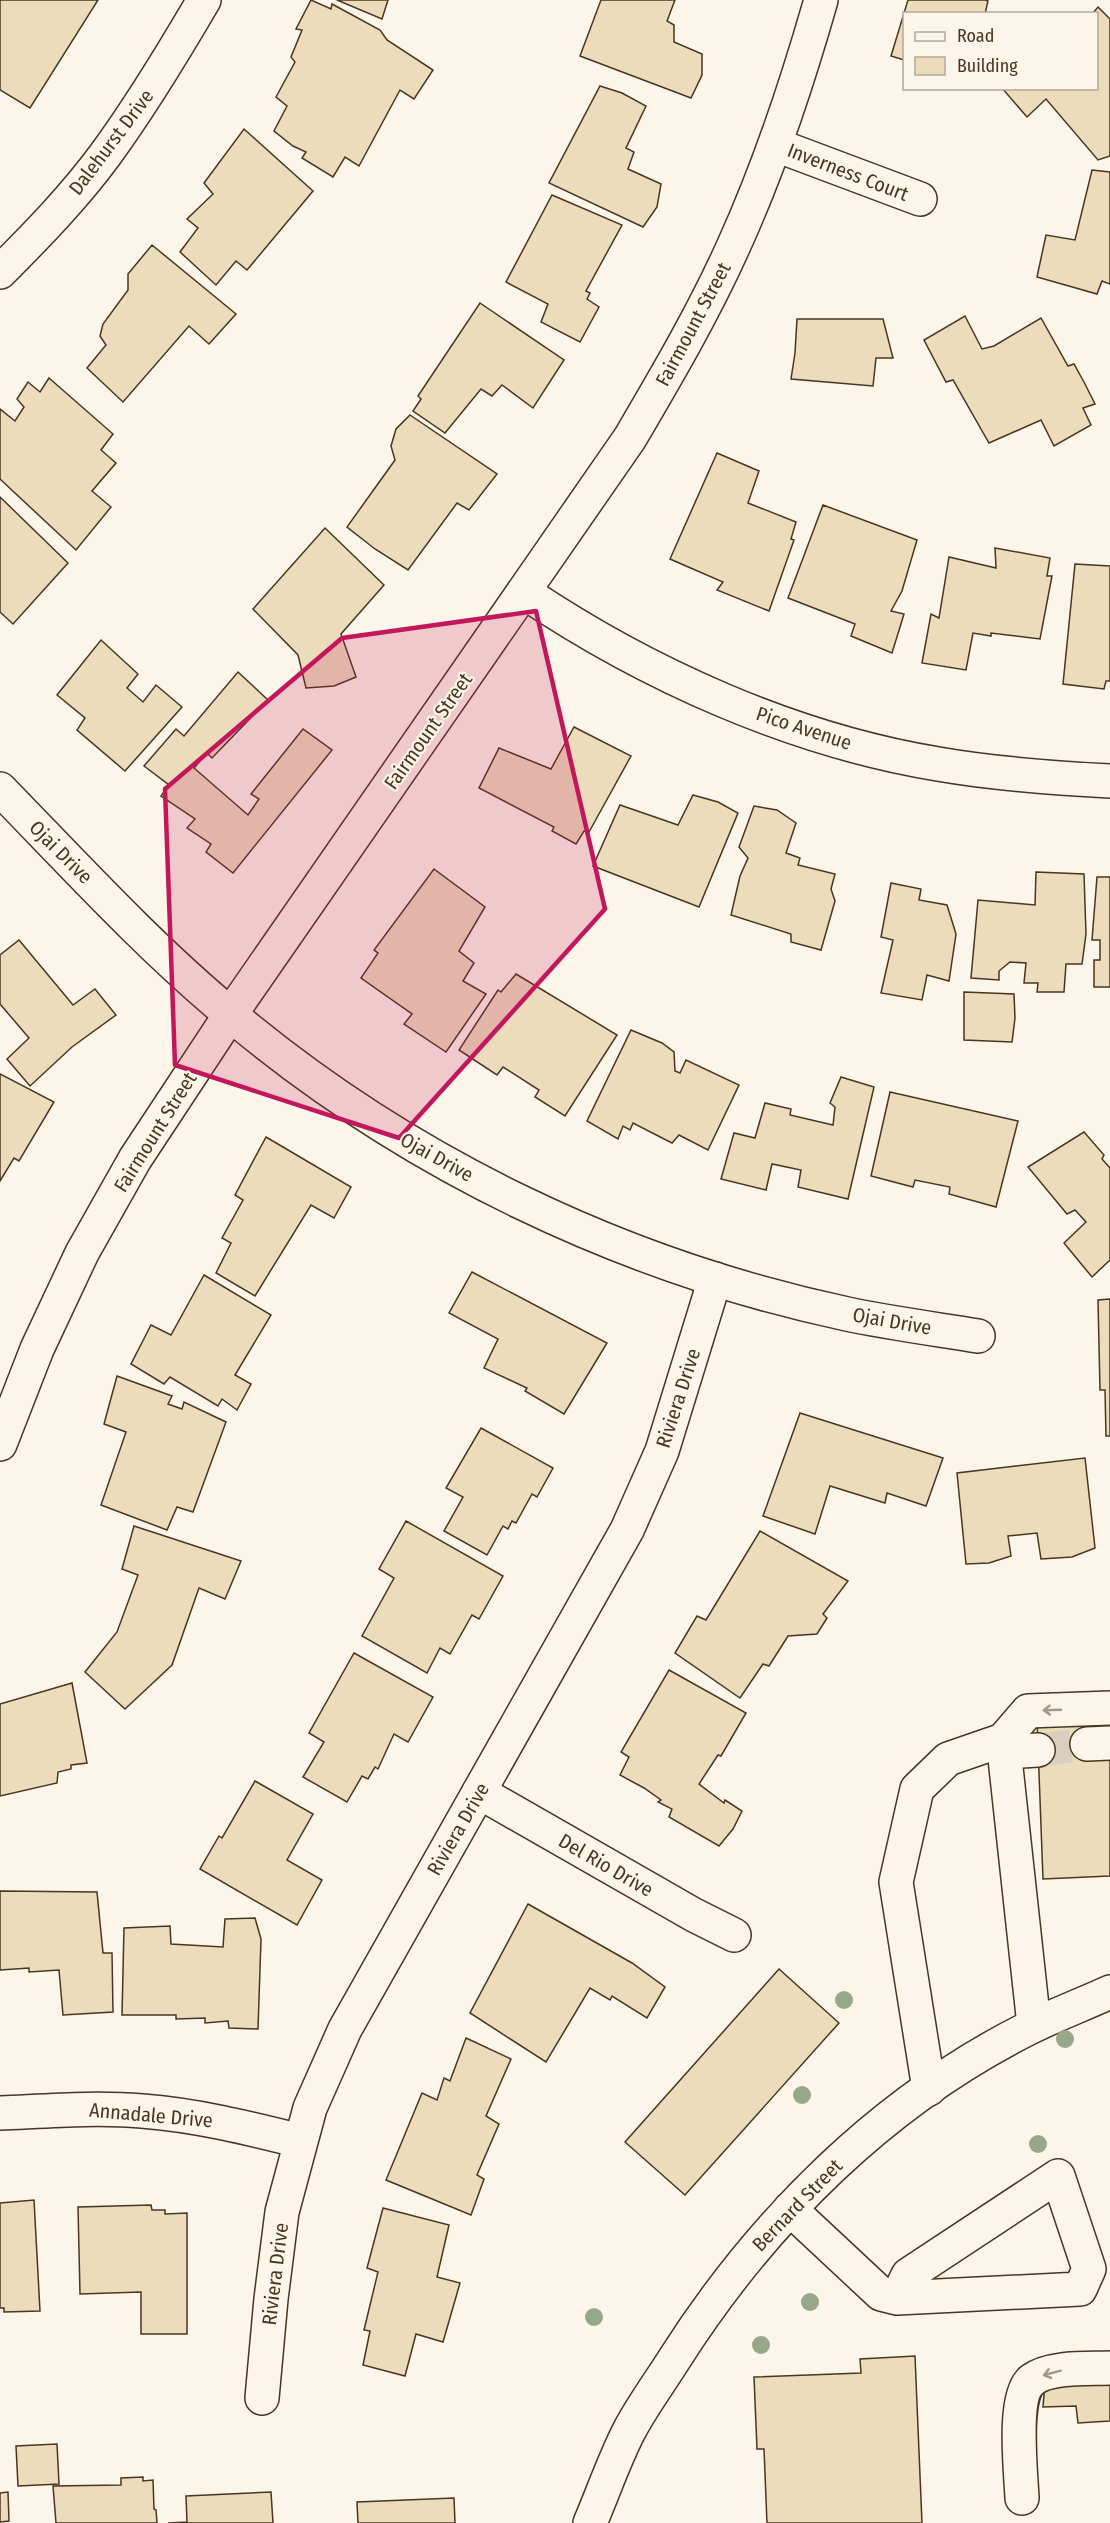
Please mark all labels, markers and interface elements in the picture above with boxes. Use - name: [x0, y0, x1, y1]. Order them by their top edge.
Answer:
- legend: [903, 12, 1098, 90]
- text: Road: [957, 25, 994, 47]
- text: Building: [957, 55, 1018, 77]
- street label: Dalehurst Drive: [64, 85, 158, 199]
- street label: Inverness Court: [784, 138, 912, 206]
- street label: Fairmount Street: [650, 258, 736, 390]
- street label: Fairmount Street: [379, 668, 477, 794]
- street label: Pico Avenue: [753, 701, 855, 755]
- street label: Ojai Drive: [24, 815, 98, 889]
- street label: Fairmount Street: [109, 1067, 202, 1196]
- street label: Ojai Drive: [396, 1127, 478, 1187]
- street label: Ojai Drive: [851, 1302, 933, 1340]
- street label: Riviera Drive: [651, 1345, 705, 1451]
- one-way arrow: [1042, 1704, 1062, 1716]
- street label: Riviera Drive: [422, 1778, 494, 1880]
- street label: Del Rio Drive: [555, 1828, 657, 1902]
- street label: Annadale Drive: [88, 2098, 214, 2132]
- street label: Bernard Street: [747, 2153, 847, 2256]
- street label: Riviera Drive: [257, 2221, 293, 2327]
- one-way arrow: [1043, 2368, 1062, 2379]

